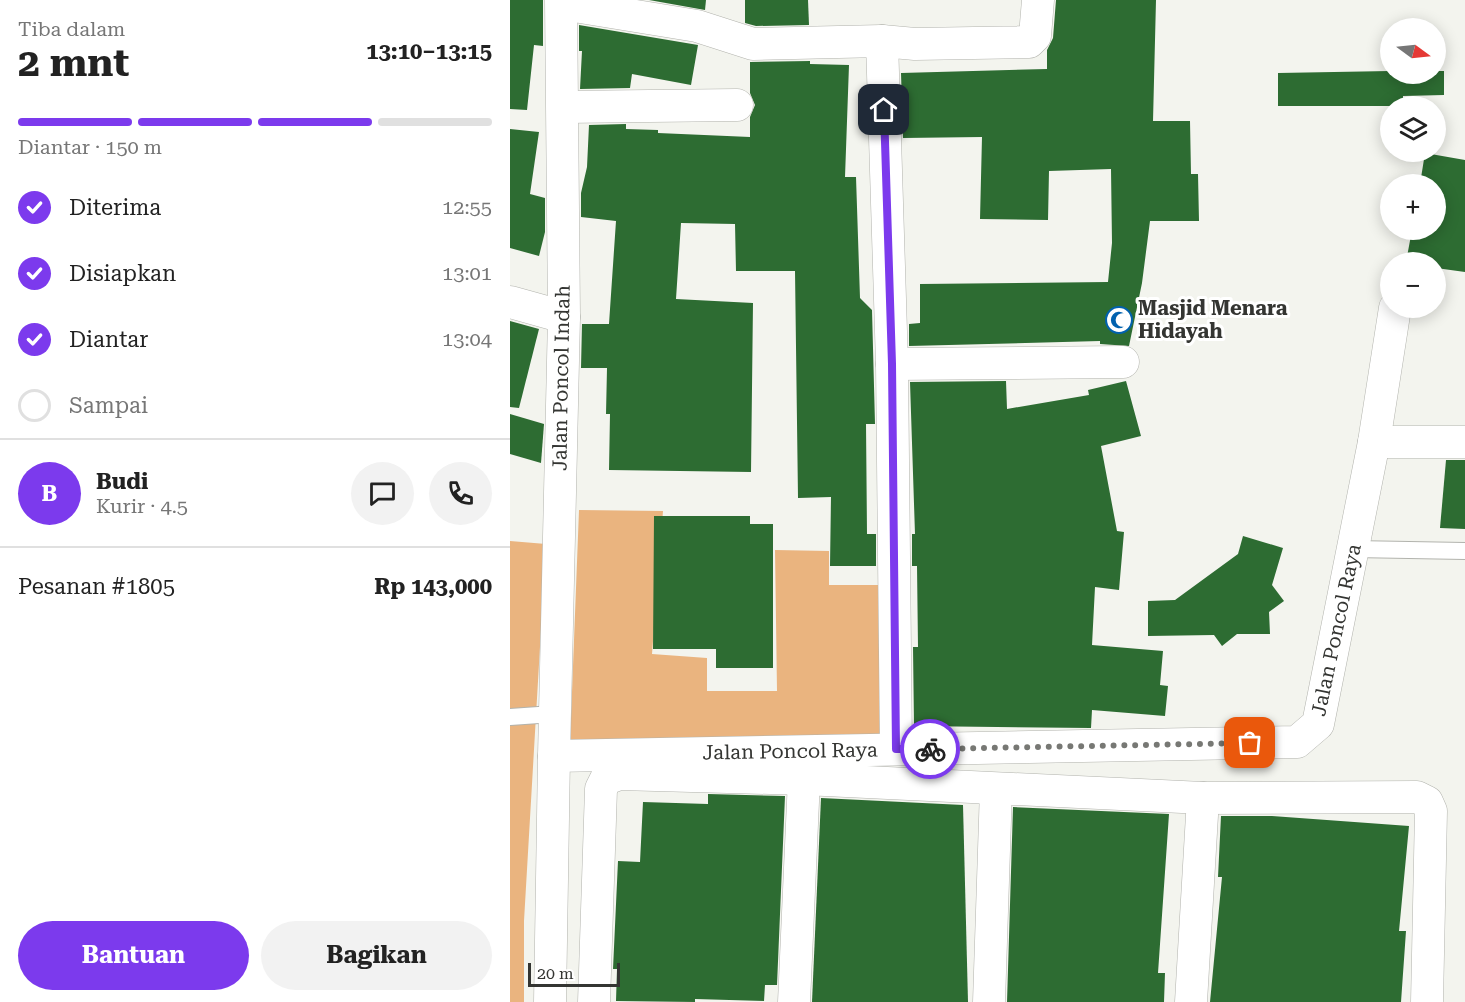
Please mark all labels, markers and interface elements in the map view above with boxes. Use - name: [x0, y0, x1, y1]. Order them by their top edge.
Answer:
- text: Tiba dalam: [18, 17, 125, 41]
- north arrow: [1380, 18, 1446, 84]
- map controls: [1380, 18, 1446, 318]
- text: 13:10–13:15: [366, 39, 492, 64]
- text: 2 mnt: [18, 40, 129, 86]
- pin: [858, 84, 909, 135]
- icon: home: [867, 93, 900, 126]
- button: layers: [1380, 96, 1446, 162]
- text: Diantar · 150 m: [18, 135, 162, 159]
- button: +: [1380, 174, 1446, 240]
- icon: check: [18, 191, 51, 224]
- text: Diterima: [69, 195, 161, 220]
- text: 12:55: [442, 195, 492, 219]
- button: −: [1380, 252, 1446, 318]
- icon: check: [18, 257, 51, 290]
- text: Disiapkan: [69, 261, 176, 286]
- text: 13:01: [442, 261, 492, 285]
- street label: Jalan Poncol Indah: [547, 285, 575, 471]
- place label: Masjid Menara Hidayah: [1138, 296, 1288, 343]
- mosque icon: Masjid Menara Hidayah: [1104, 305, 1134, 335]
- icon: check: [18, 323, 51, 356]
- text: Diantar: [69, 327, 148, 352]
- text: 13:04: [442, 327, 492, 351]
- text: Sampai: [69, 393, 148, 418]
- button: chat: [351, 462, 414, 525]
- button: phone: [429, 462, 492, 525]
- text: Budi: [96, 469, 148, 494]
- text: B: [42, 481, 57, 506]
- text: Kurir · 4.5: [96, 494, 188, 518]
- street label: Jalan Poncol Raya: [1306, 542, 1366, 718]
- text: Pesanan #1805: [18, 574, 175, 599]
- text: Rp 143,000: [374, 574, 492, 599]
- pin: [1224, 717, 1275, 768]
- courier: [900, 719, 960, 779]
- icon: bag: [1233, 726, 1266, 759]
- icon: bike: [914, 733, 947, 766]
- street label: Jalan Poncol Raya: [702, 737, 878, 765]
- button: Bantuan: [18, 921, 249, 990]
- button: Bagikan: [261, 921, 492, 990]
- scale bar: [528, 960, 620, 988]
- text: 20 m: [537, 964, 574, 983]

